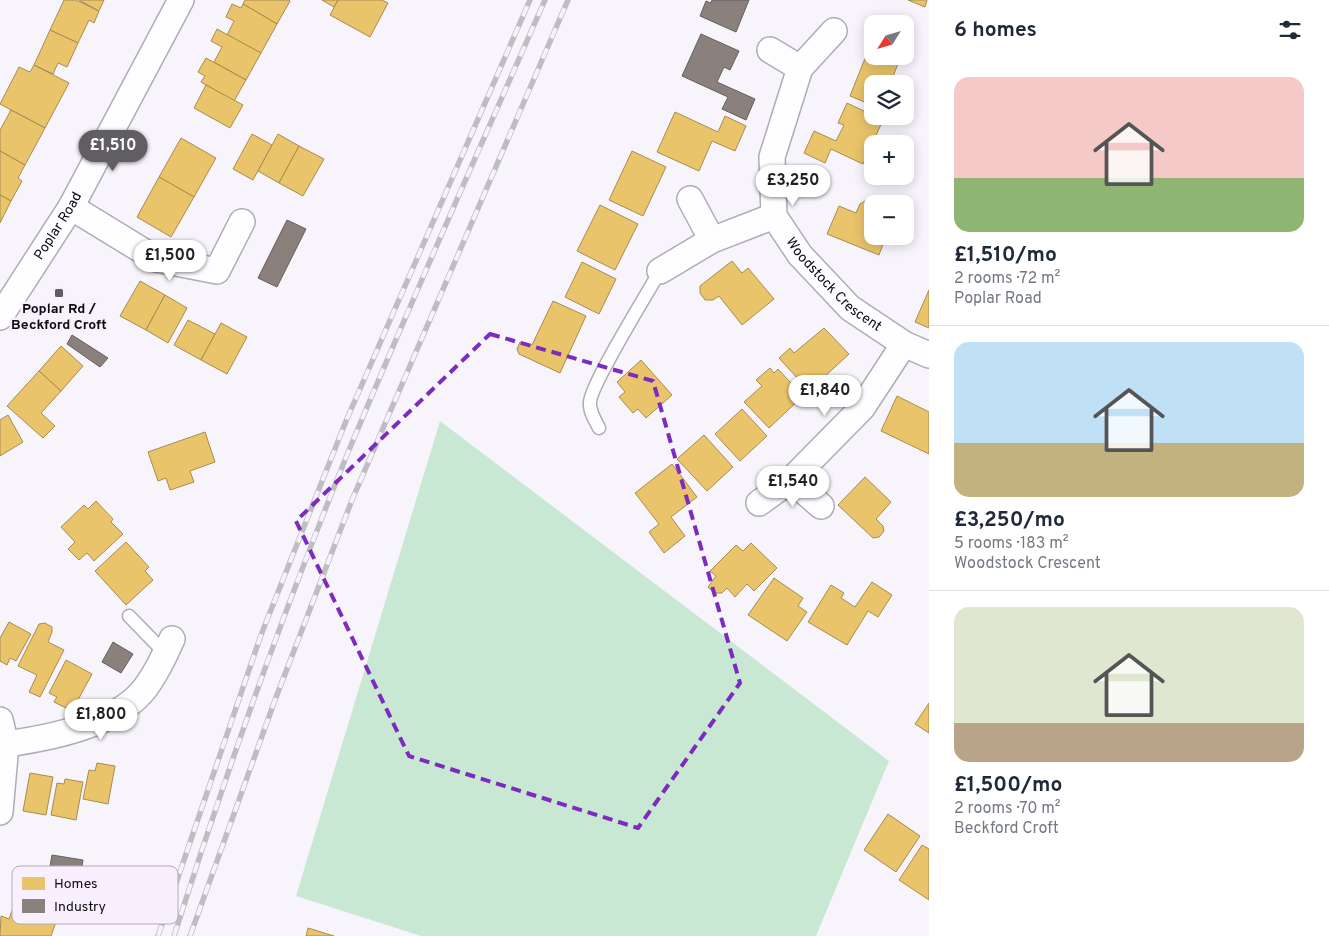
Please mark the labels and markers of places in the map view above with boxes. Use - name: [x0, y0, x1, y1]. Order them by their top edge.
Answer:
- pin: £1,510: [72, 130, 154, 172]
- pin: £3,250: [752, 164, 834, 207]
- pin: £1,500: [129, 240, 211, 282]
- marker: Poplar Rd / Beckford Croft: [53, 287, 65, 299]
- place label: Poplar Rd / Beckford Croft: [11, 301, 107, 334]
- pin: £1,840: [784, 374, 866, 417]
- pin: £1,540: [752, 466, 834, 508]
- pin: £1,800: [60, 698, 142, 741]

